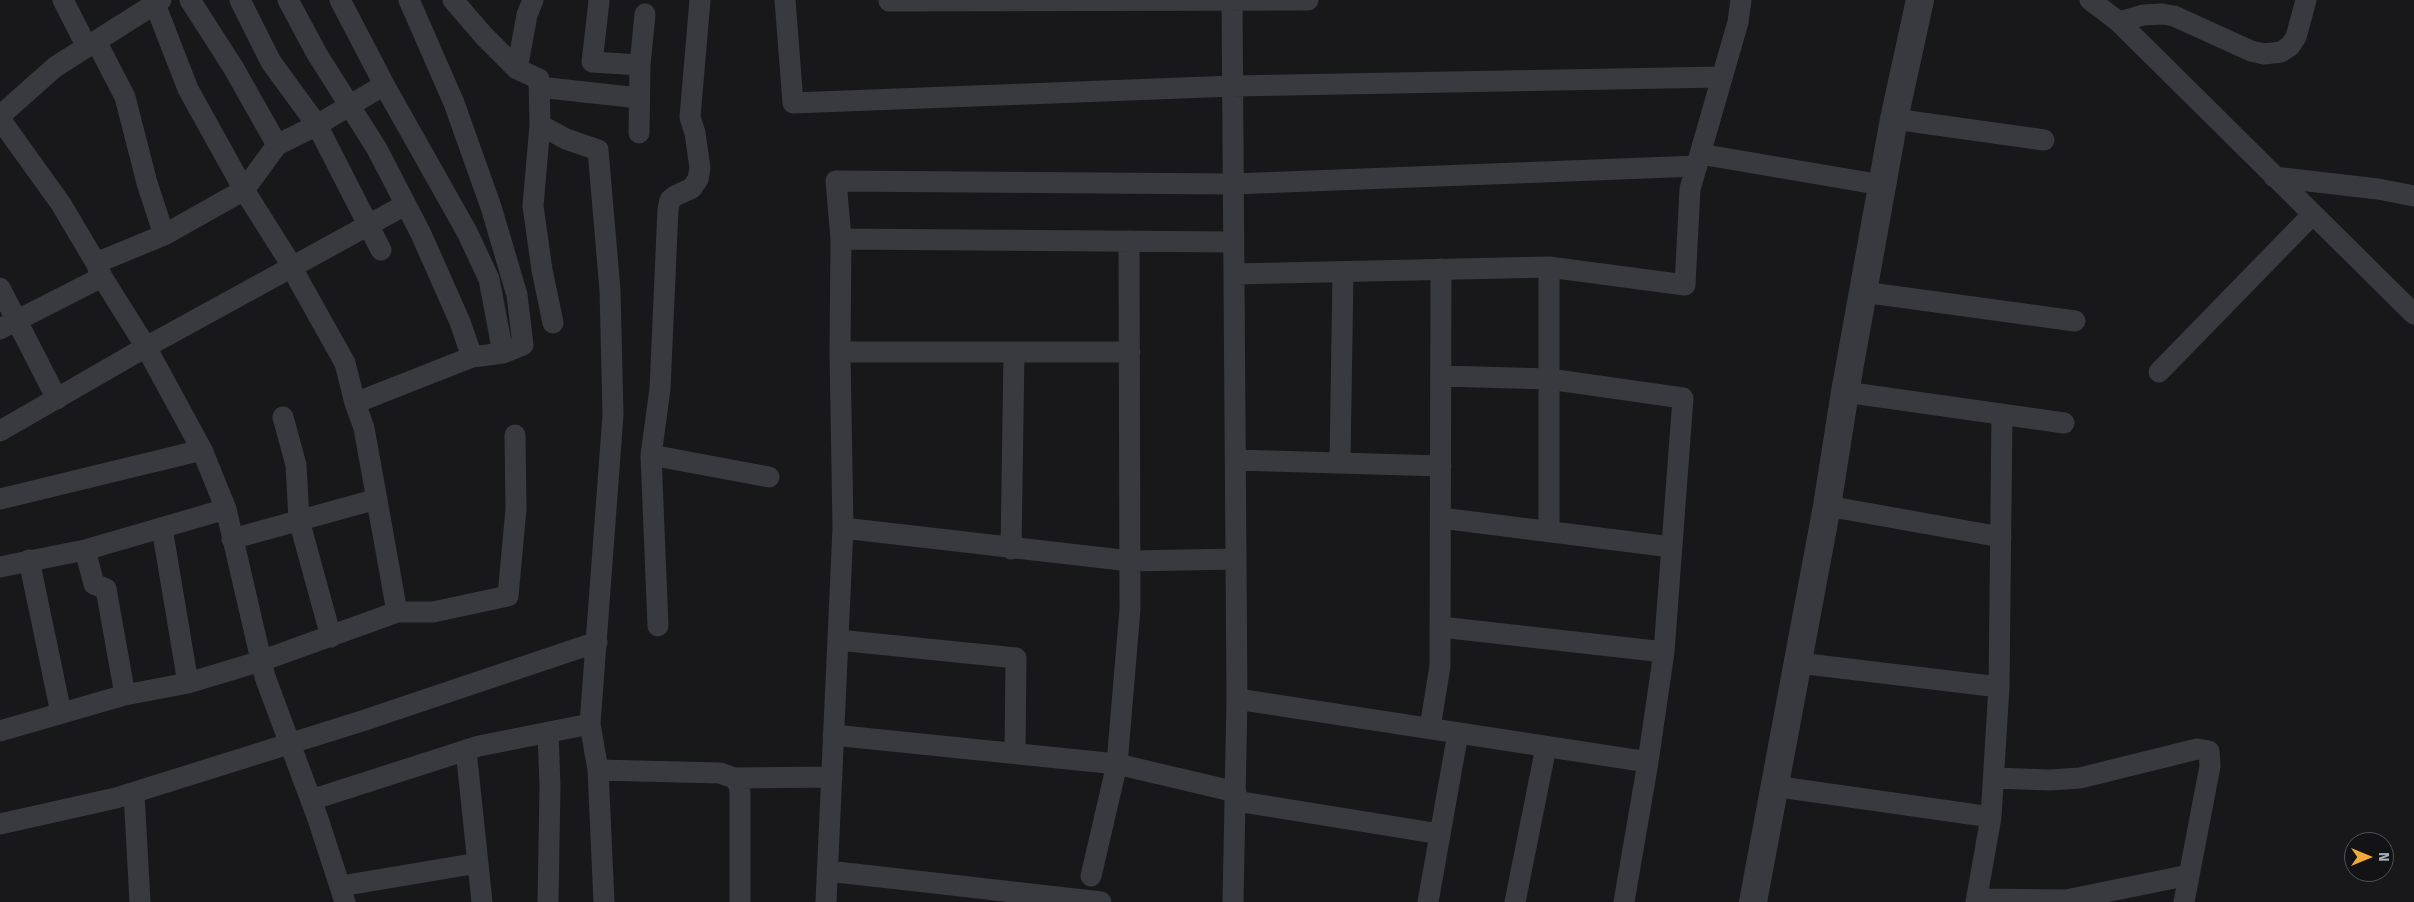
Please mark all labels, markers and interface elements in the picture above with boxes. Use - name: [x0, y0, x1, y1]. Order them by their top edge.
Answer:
- north arrow: [2344, 832, 2394, 882]
- text: N: [2375, 852, 2392, 862]

